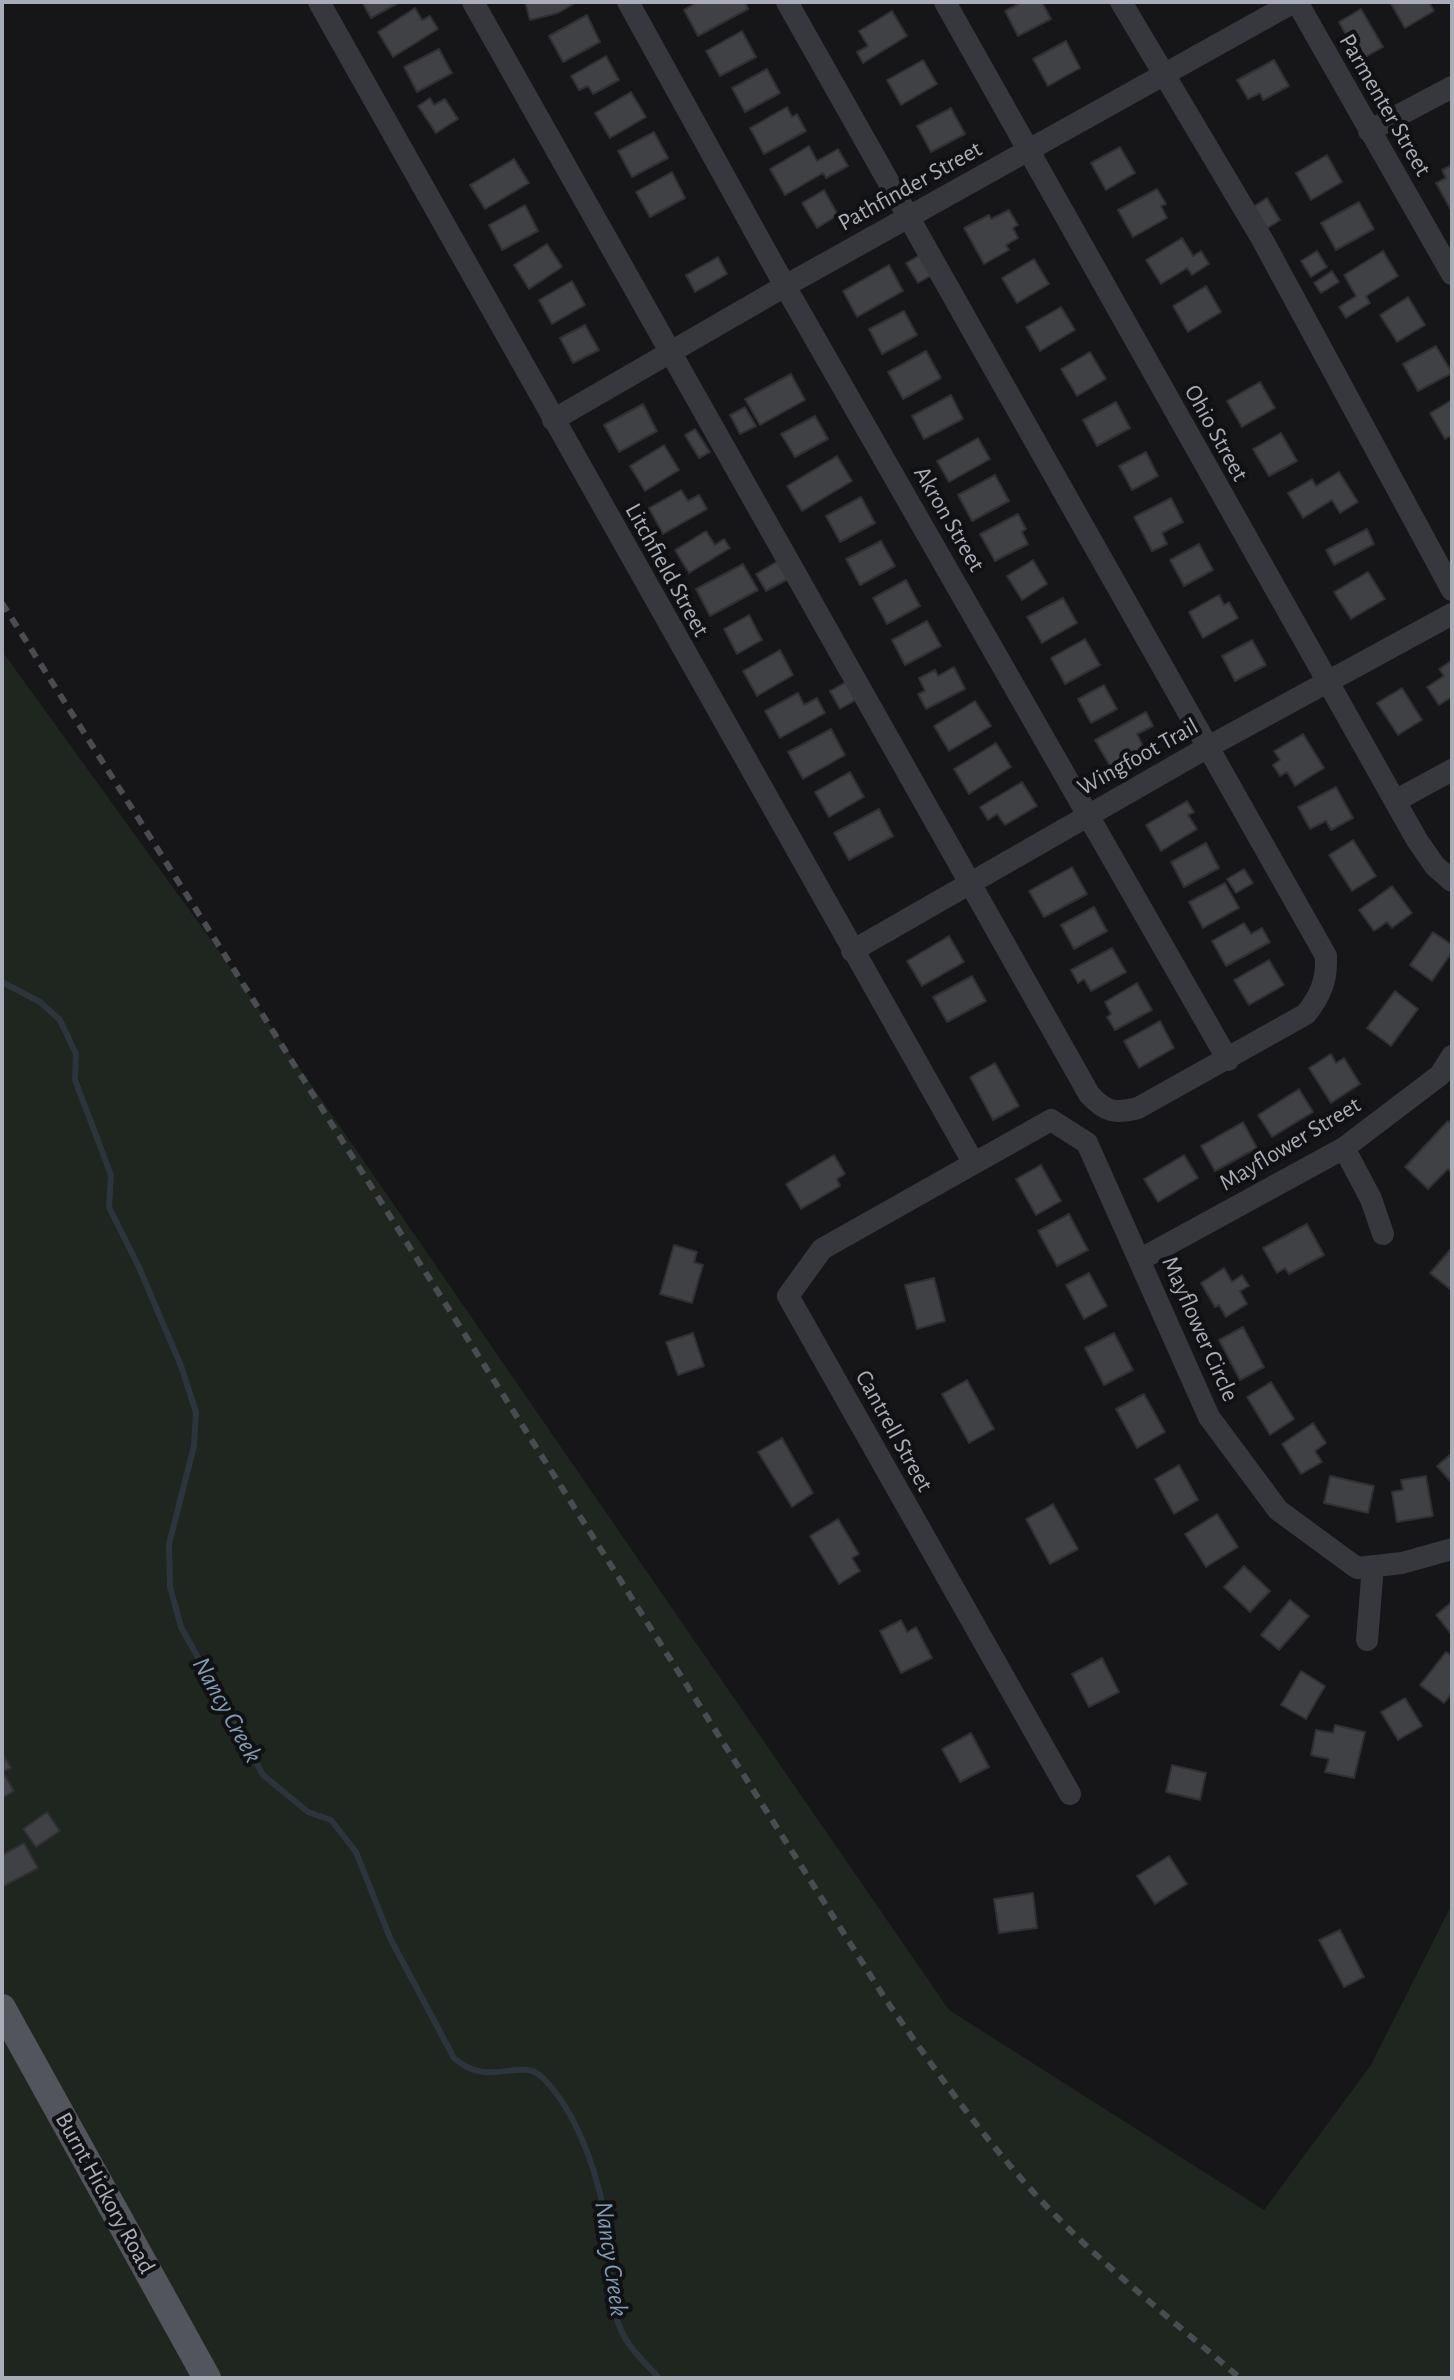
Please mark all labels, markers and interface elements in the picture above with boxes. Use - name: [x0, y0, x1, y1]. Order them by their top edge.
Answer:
- street label: Parmenter Street: [1333, 29, 1437, 181]
- street label: Pathfinder Street: [833, 135, 987, 237]
- street label: Ohio Street: [1178, 380, 1254, 486]
- street label: Akron Street: [907, 461, 991, 577]
- street label: Litchfield Street: [619, 498, 715, 642]
- street label: Wingfoot Trail: [1072, 712, 1204, 802]
- street label: Mayflower Street: [1214, 1090, 1366, 1198]
- street label: Mayflower Circle: [1155, 1252, 1245, 1406]
- street label: Cantrell Street: [849, 1365, 939, 1497]
- water label: Nancy Creek: [185, 1652, 269, 1768]
- street label: Burnt Hickory Road: [49, 2107, 161, 2279]
- water label: Nancy Creek: [587, 2199, 635, 2319]

